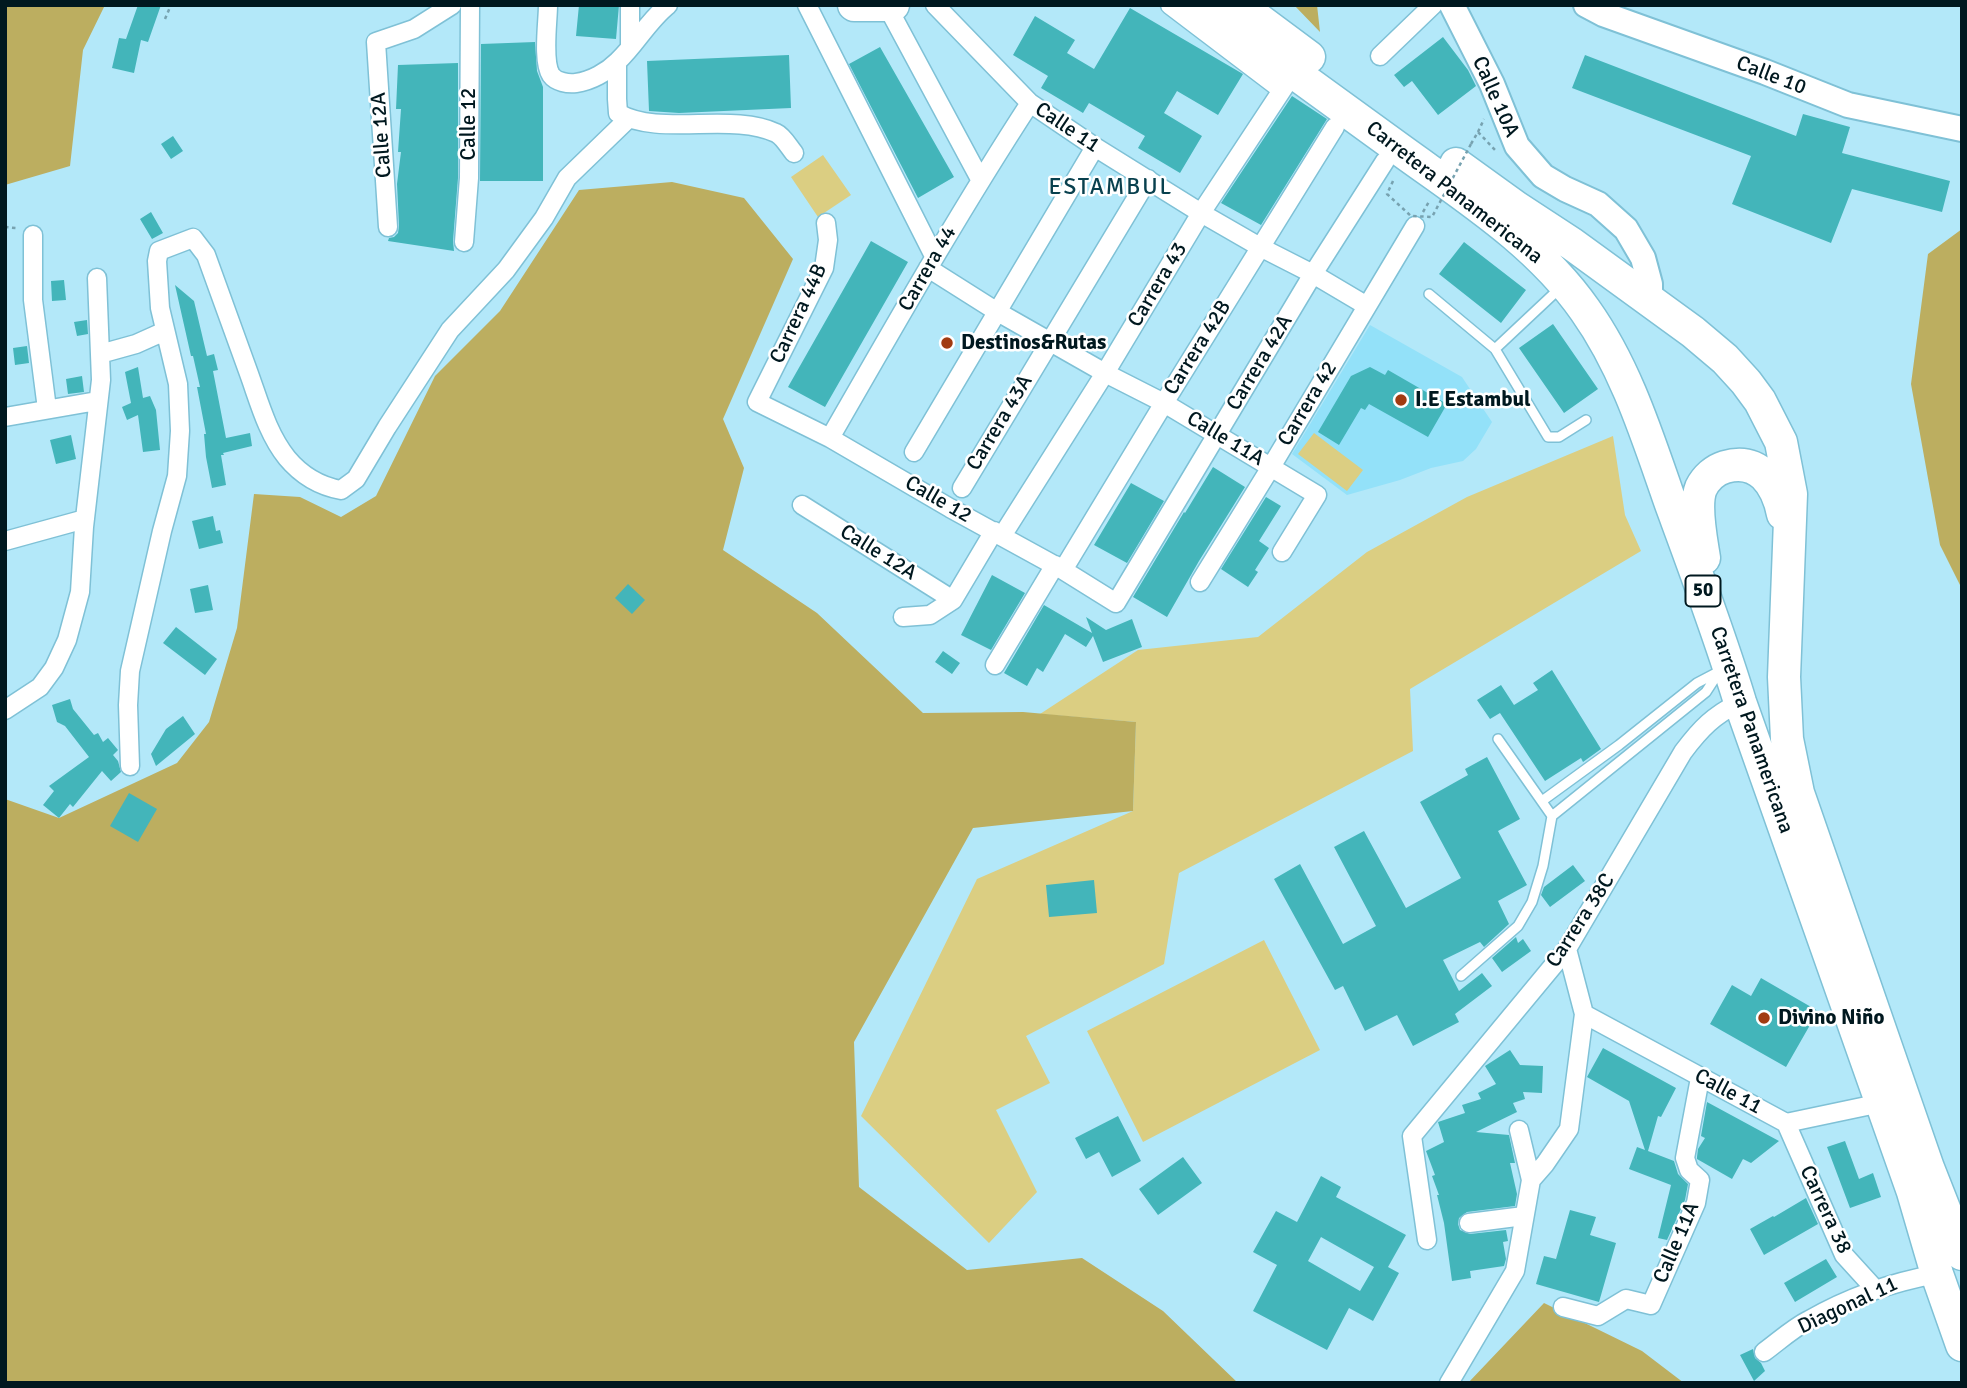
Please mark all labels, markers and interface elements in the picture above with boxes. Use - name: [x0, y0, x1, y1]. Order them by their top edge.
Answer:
- street label: Calle 10: [1732, 51, 1810, 101]
- street label: Calle 10A: [1466, 53, 1524, 141]
- street label: Calle 12: [456, 88, 482, 160]
- street label: Calle 12A: [366, 91, 398, 179]
- street label: Calle 11: [1030, 97, 1104, 159]
- street label: Carretera Panamericana: [1361, 116, 1547, 270]
- district label: ESTAMBUL: [1050, 174, 1172, 202]
- street label: Carrera 44: [894, 222, 962, 316]
- street label: Carrera 43: [1123, 238, 1193, 332]
- street label: Carrera 44B: [765, 260, 833, 368]
- street label: Carrera 42B: [1159, 296, 1237, 400]
- street label: Carrera 42A: [1222, 311, 1298, 415]
- place label: Destinos&Rutas: [961, 330, 1106, 356]
- marker: Destinos&Rutas: [939, 335, 955, 351]
- street label: Carrera 42: [1273, 357, 1343, 451]
- street label: Carrera 43A: [962, 371, 1038, 475]
- place label: I.E Estambul: [1415, 387, 1531, 413]
- marker: I.E Estambul: [1393, 392, 1409, 408]
- street label: Calle 11A: [1182, 406, 1268, 472]
- street label: Calle 12: [900, 471, 976, 529]
- street label: Calle 12A: [835, 520, 921, 586]
- road number: 50: [1686, 576, 1720, 606]
- street label: Carretera Panamericana: [1704, 623, 1798, 837]
- street label: Carrera 38C: [1541, 869, 1621, 973]
- place label: Divino Niño: [1778, 1005, 1884, 1031]
- marker: Divino Niño: [1756, 1010, 1772, 1026]
- street label: Calle 11: [1690, 1064, 1766, 1120]
- street label: Carrera 38: [1794, 1162, 1856, 1258]
- street label: Calle 11A: [1649, 1199, 1705, 1287]
- street label: Diagonal 11: [1794, 1272, 1902, 1340]

